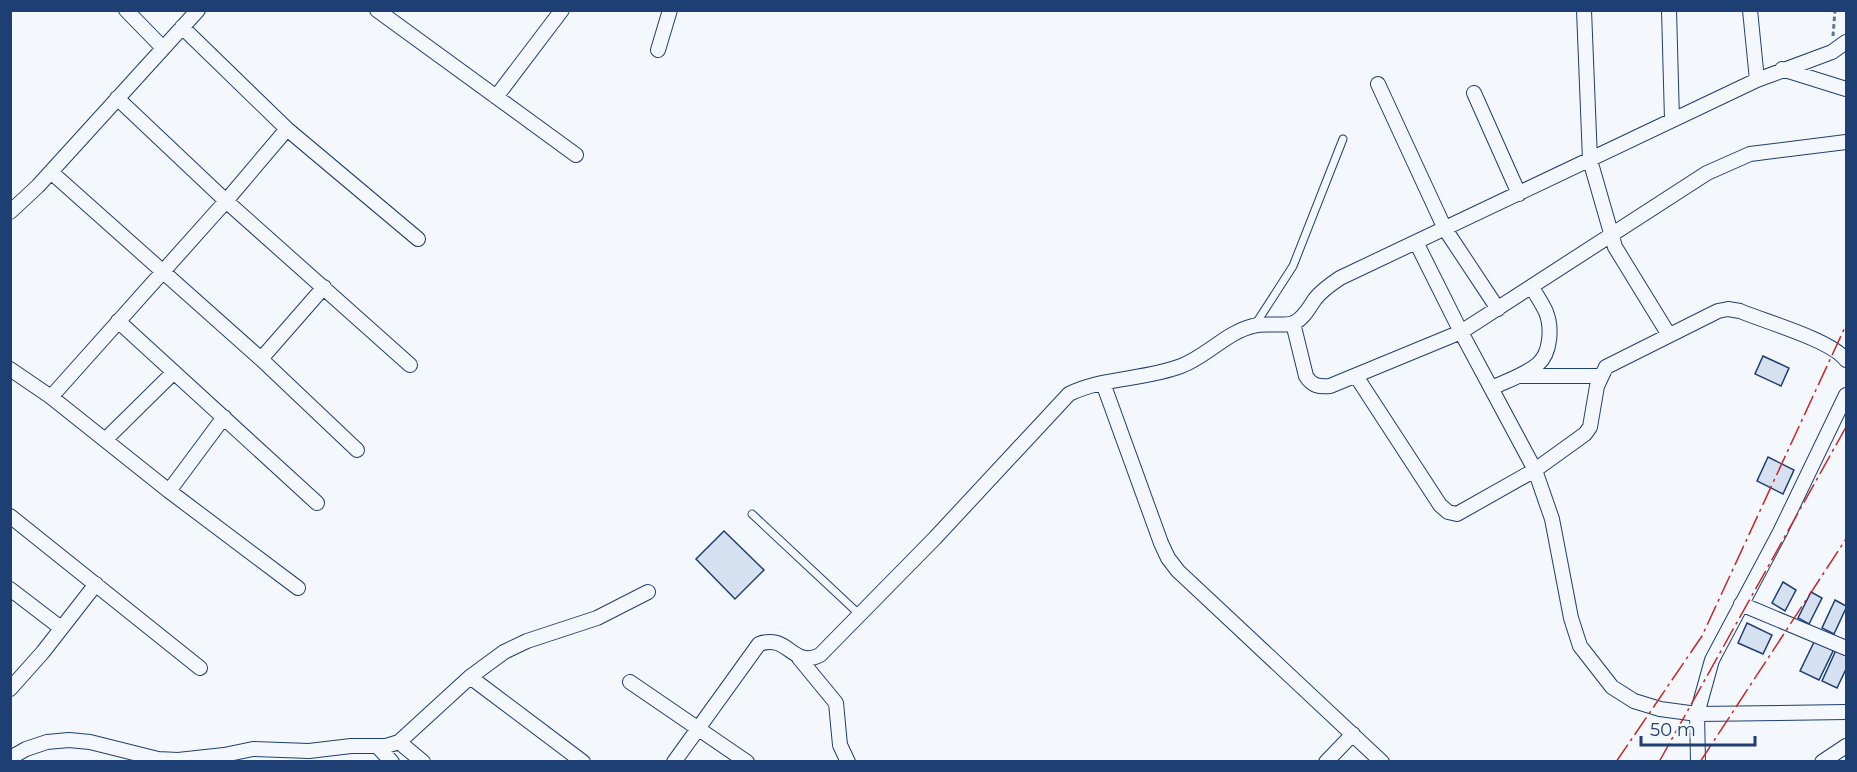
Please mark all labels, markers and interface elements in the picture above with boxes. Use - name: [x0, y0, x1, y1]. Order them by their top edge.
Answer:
- scale bar: [1641, 709, 1755, 747]
- text: 50 m: [1650, 719, 1696, 741]

